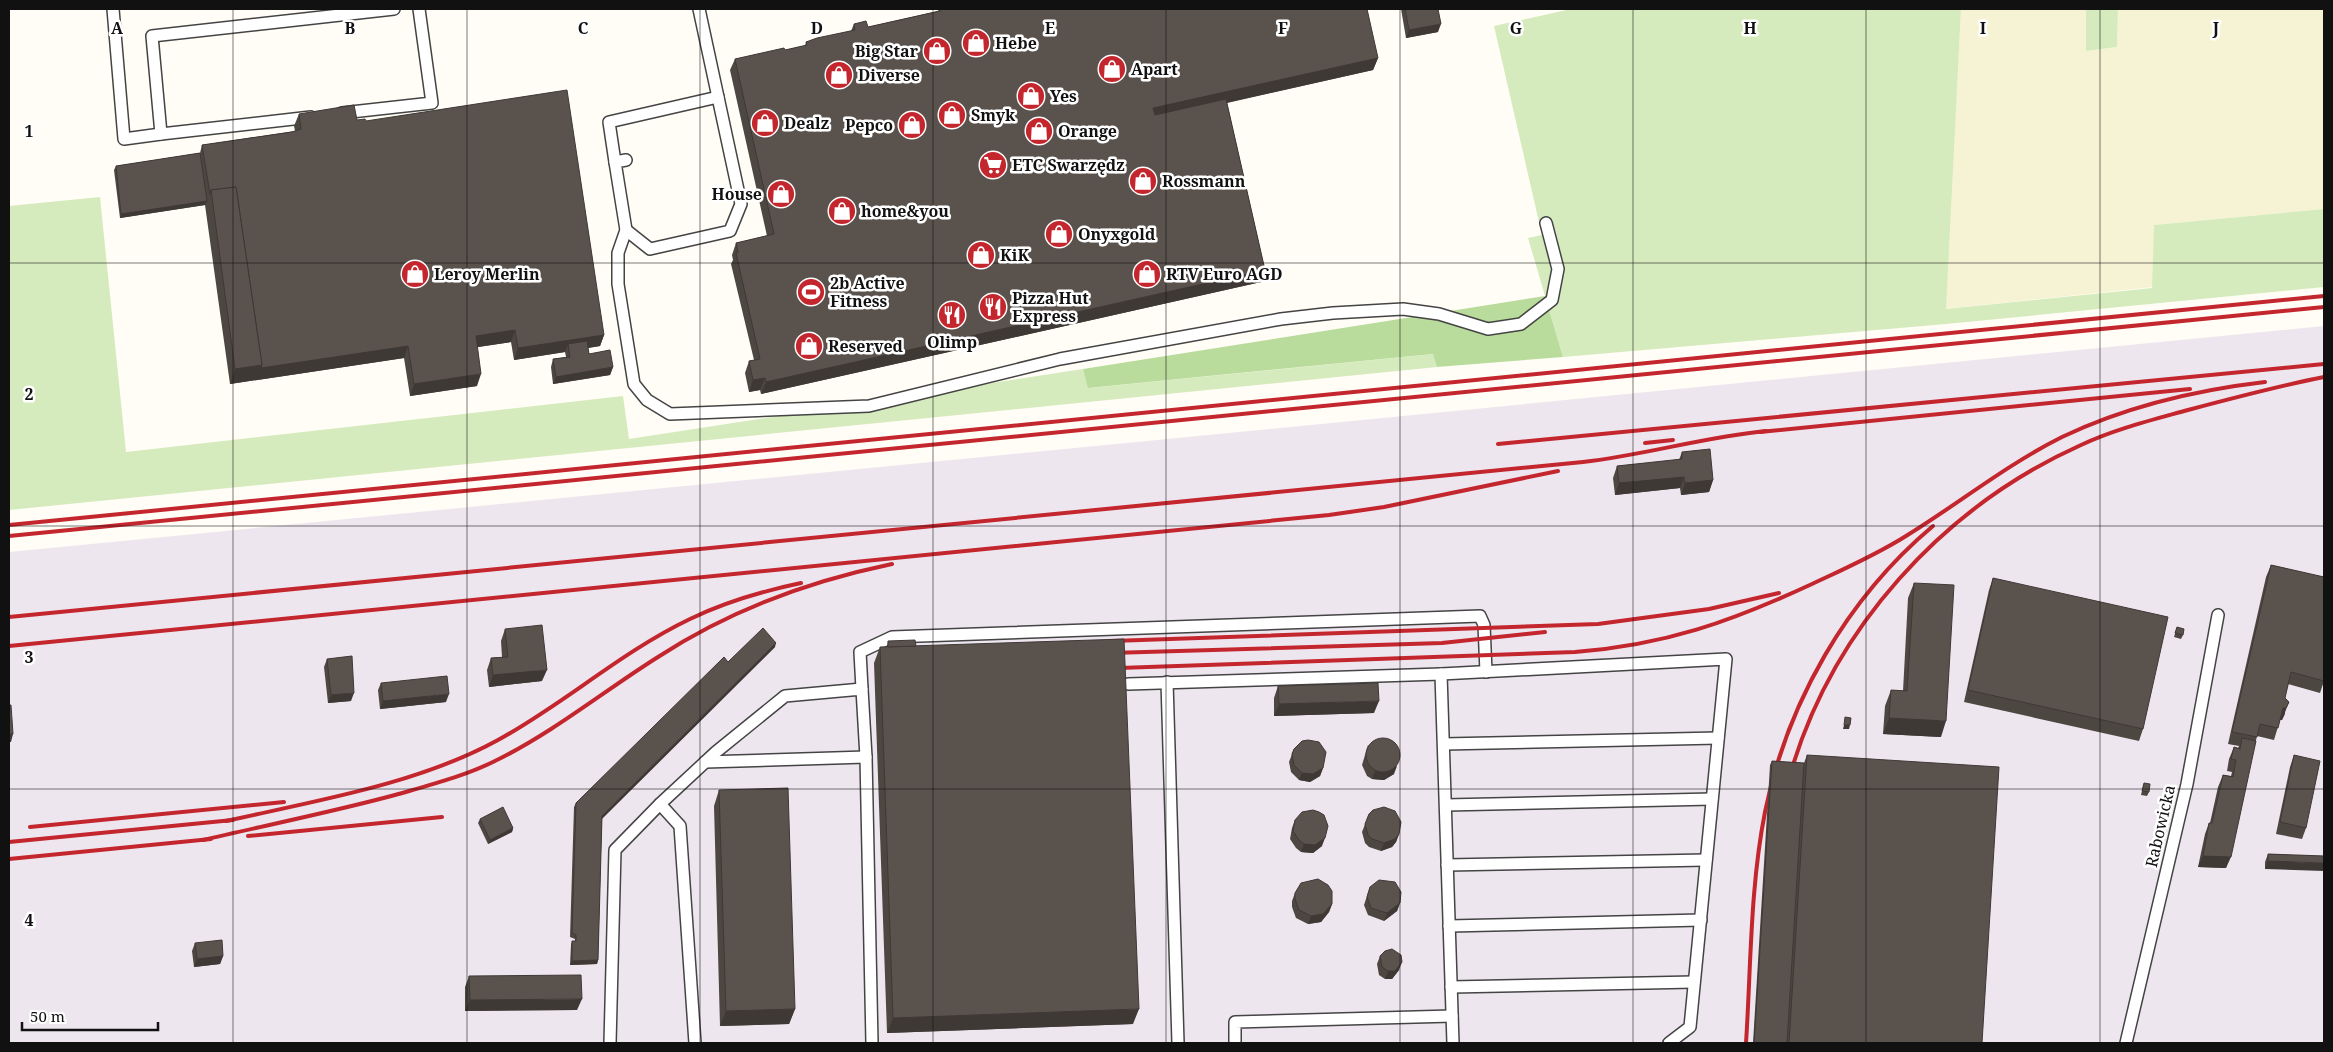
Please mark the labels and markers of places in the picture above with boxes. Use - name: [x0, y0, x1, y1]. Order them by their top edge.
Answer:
- shop icon: Hebe: [961, 28, 991, 58]
- place label: Hebe: [995, 32, 1037, 54]
- shop icon: Big Star: [922, 36, 952, 66]
- place label: Big Star: [855, 40, 919, 62]
- shop icon: Apart: [1097, 54, 1127, 84]
- place label: Apart: [1131, 58, 1178, 80]
- shop icon: Diverse: [824, 60, 854, 90]
- place label: Diverse: [858, 64, 920, 86]
- shop icon: Yes: [1016, 81, 1046, 111]
- place label: Yes: [1050, 85, 1077, 107]
- shop icon: Smyk: [937, 100, 967, 130]
- place label: Smyk: [971, 104, 1016, 126]
- shop icon: Dealz: [750, 108, 780, 138]
- shop icon: Pepco: [897, 110, 927, 140]
- place label: Dealz: [784, 112, 829, 134]
- place label: Pepco: [845, 114, 893, 136]
- shop icon: Orange: [1024, 116, 1054, 146]
- place label: Orange: [1058, 120, 1117, 142]
- supermarket icon: ETC Swarzędz: [978, 150, 1008, 180]
- place label: ETC Swarzędz: [1012, 154, 1125, 176]
- shop icon: Rossmann: [1128, 166, 1158, 196]
- place label: Rossmann: [1162, 170, 1246, 192]
- shop icon: House: [766, 179, 796, 209]
- place label: House: [712, 183, 762, 205]
- shop icon: home&you: [827, 196, 857, 226]
- place label: home&you: [861, 200, 949, 222]
- shop icon: Onyxgold: [1044, 219, 1074, 249]
- place label: Onyxgold: [1078, 223, 1156, 245]
- shop icon: KiK: [966, 240, 996, 270]
- place label: KiK: [1000, 244, 1029, 266]
- shop icon: Leroy Merlin: [400, 259, 430, 289]
- shop icon: RTV Euro AGD: [1132, 259, 1162, 289]
- place label: Leroy Merlin: [434, 263, 540, 285]
- place label: RTV Euro AGD: [1166, 263, 1283, 285]
- place label: 2b Active Fitness: [830, 272, 905, 312]
- sports icon: 2b Active Fitness: [796, 277, 826, 307]
- place label: Pizza Hut Express: [1012, 287, 1089, 327]
- restaurant icon: Pizza Hut Express: [978, 292, 1008, 322]
- restaurant icon: Olimp: [937, 300, 967, 330]
- shop icon: Reserved: [794, 331, 824, 361]
- place label: Olimp: [927, 331, 977, 353]
- place label: Reserved: [828, 335, 904, 357]

